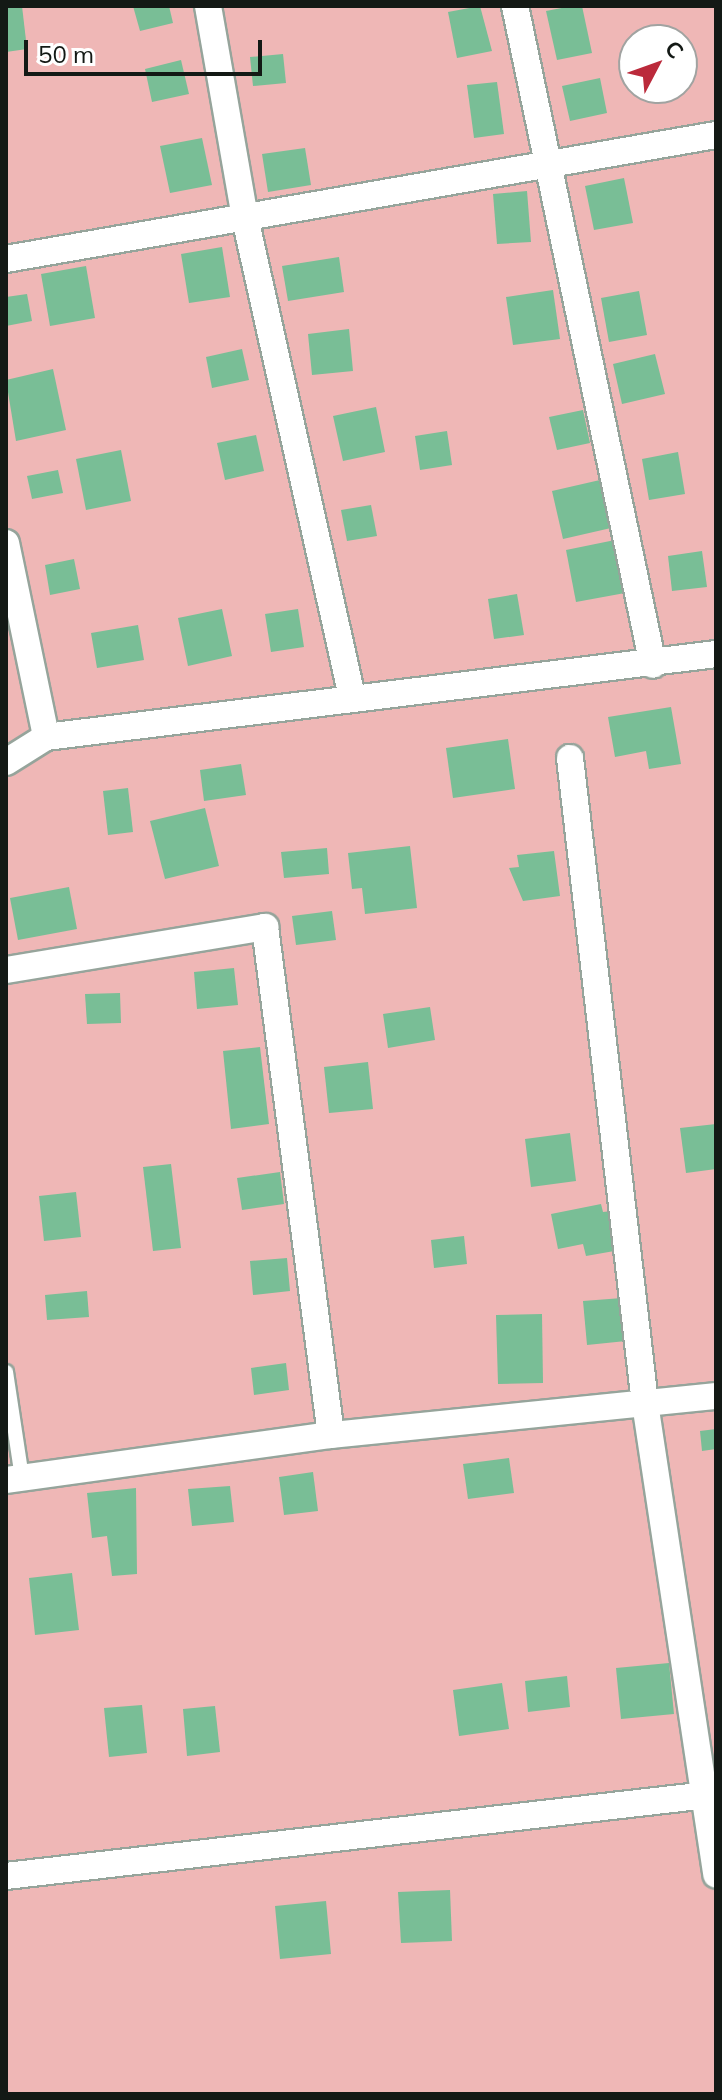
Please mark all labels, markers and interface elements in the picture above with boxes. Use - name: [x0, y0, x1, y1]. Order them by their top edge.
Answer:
- scale bar: [28, 24, 266, 74]
- north arrow: [618, 24, 698, 104]
- text: С: [659, 35, 690, 64]
- text: 50 m: [38, 39, 94, 69]

